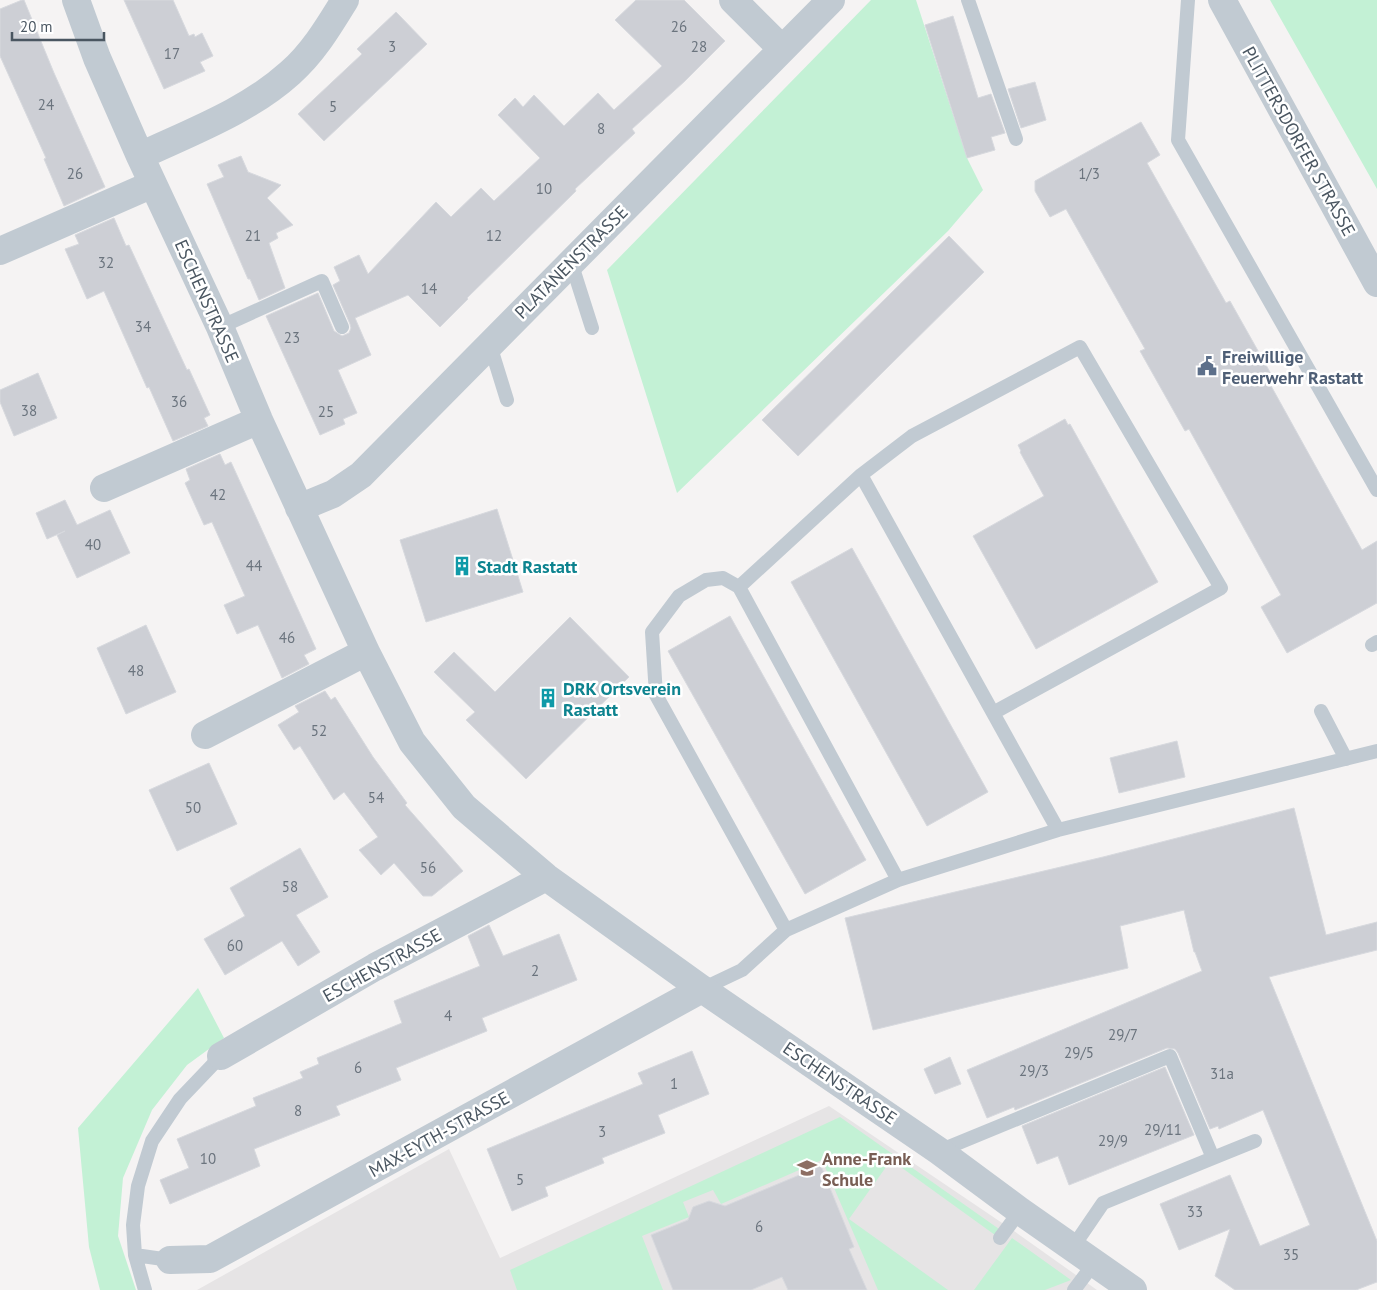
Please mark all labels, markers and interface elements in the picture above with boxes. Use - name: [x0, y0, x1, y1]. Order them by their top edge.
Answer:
- scale bar: [12, 10, 105, 42]
- text: 20 m: [20, 17, 53, 36]
- house number: 26: [671, 17, 687, 36]
- house number: 3: [388, 37, 396, 56]
- house number: 28: [691, 37, 707, 56]
- street label: PLITTERSDORFER STRASSE: [1237, 42, 1361, 240]
- house number: 17: [164, 44, 180, 63]
- house number: 24: [38, 95, 54, 114]
- house number: 5: [329, 97, 337, 116]
- house number: 8: [597, 119, 605, 138]
- house number: 26: [67, 164, 83, 183]
- house number: 1/3: [1078, 164, 1100, 183]
- house number: 10: [536, 179, 552, 198]
- street label: PLATANENSTRASSE: [509, 200, 633, 324]
- house number: 21: [245, 226, 261, 245]
- house number: 12: [486, 226, 502, 245]
- street label: ESCHENSTRASSE: [170, 236, 244, 366]
- house number: 32: [98, 253, 114, 272]
- house number: 14: [421, 279, 437, 298]
- house number: 34: [135, 317, 151, 336]
- house number: 23: [284, 328, 300, 347]
- place label: Freiwillige Feuerwehr Rastatt: [1222, 345, 1364, 389]
- public building icon: Freiwillige Feuerwehr Rastatt: [1196, 355, 1218, 377]
- house number: 36: [171, 392, 187, 411]
- house number: 38: [21, 401, 37, 420]
- house number: 25: [318, 402, 334, 421]
- house number: 42: [210, 485, 226, 504]
- house number: 40: [85, 535, 101, 554]
- building icon: Stadt Rastatt: [451, 555, 473, 577]
- place label: Stadt Rastatt: [477, 555, 578, 578]
- house number: 44: [246, 556, 262, 575]
- house number: 46: [279, 628, 295, 647]
- house number: 48: [128, 661, 144, 680]
- place label: DRK Ortsverein Rastatt: [563, 677, 681, 721]
- building icon: DRK Ortsverein Rastatt: [537, 687, 559, 709]
- house number: 52: [311, 721, 327, 740]
- house number: 54: [368, 788, 384, 807]
- house number: 50: [185, 798, 201, 817]
- house number: 56: [420, 858, 436, 877]
- house number: 58: [282, 877, 298, 896]
- street label: ESCHENSTRASSE: [319, 923, 445, 1007]
- house number: 60: [227, 936, 243, 955]
- house number: 2: [531, 961, 539, 980]
- house number: 4: [444, 1006, 452, 1025]
- house number: 29/7: [1108, 1025, 1138, 1044]
- street label: ESCHENSTRASSE: [779, 1036, 901, 1130]
- house number: 29/5: [1064, 1043, 1094, 1062]
- house number: 6: [354, 1058, 362, 1077]
- house number: 29/3: [1019, 1061, 1049, 1080]
- house number: 31a: [1210, 1064, 1234, 1083]
- house number: 1: [670, 1074, 678, 1093]
- street label: MAX-EYTH-STRASSE: [365, 1086, 513, 1182]
- house number: 8: [294, 1101, 302, 1120]
- house number: 29/11: [1144, 1120, 1182, 1139]
- house number: 3: [598, 1122, 606, 1141]
- house number: 29/9: [1098, 1131, 1128, 1150]
- place label: Anne-Frank Schule: [822, 1147, 911, 1191]
- house number: 10: [200, 1149, 216, 1168]
- school or university icon: Anne-Frank Schule: [796, 1157, 818, 1179]
- house number: 5: [516, 1170, 524, 1189]
- house number: 33: [1187, 1202, 1203, 1221]
- house number: 6: [755, 1217, 763, 1236]
- house number: 35: [1283, 1245, 1299, 1264]

